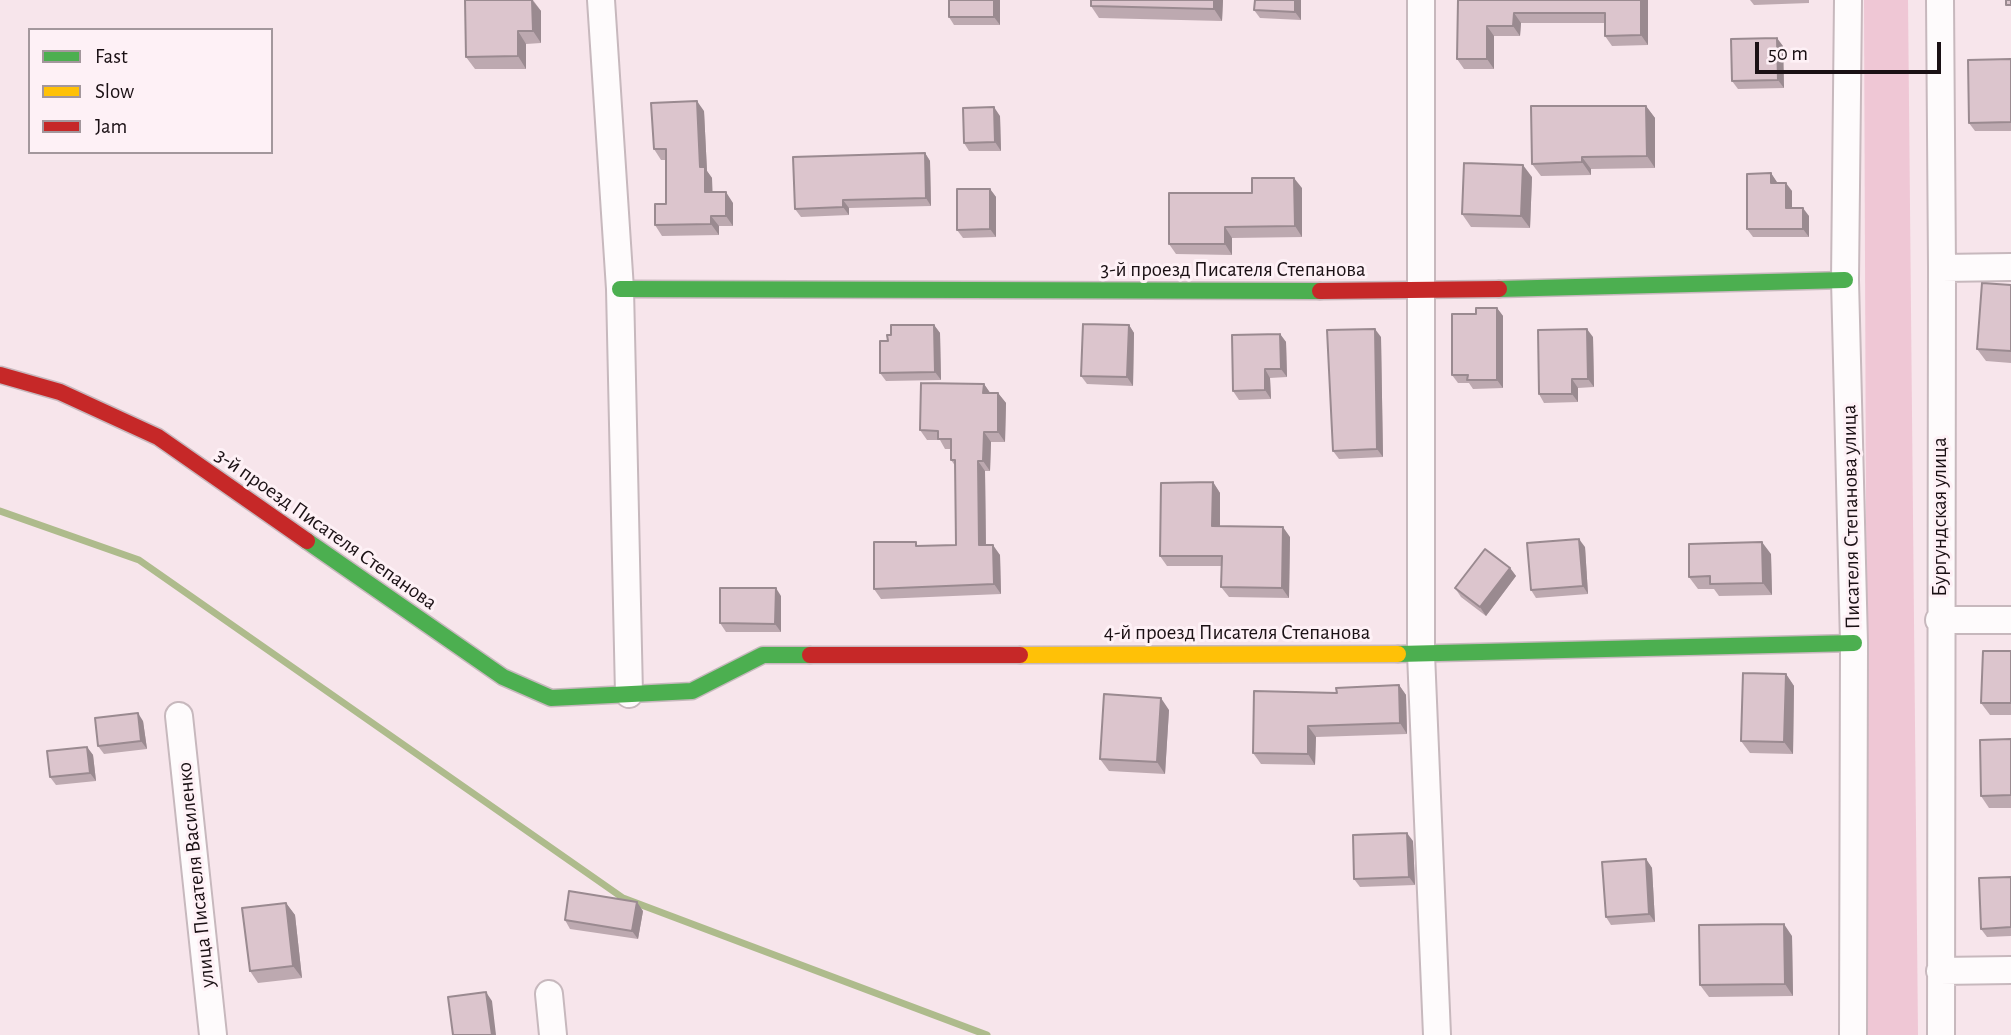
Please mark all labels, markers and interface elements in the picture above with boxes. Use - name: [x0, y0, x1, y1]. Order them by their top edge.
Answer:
- legend: [28, 28, 273, 154]
- scale bar: [1759, 28, 1944, 72]
- text: 50 m: [1768, 43, 1808, 64]
- text: Fast: [95, 46, 128, 67]
- text: Slow: [95, 81, 134, 102]
- text: Jam: [95, 116, 127, 137]
- street label: 3-й проезд Писателя Степанова: [1101, 257, 1365, 283]
- street label: Писателя Степанова улица: [1836, 404, 1866, 630]
- street label: Бургундская улица: [1927, 437, 1953, 597]
- street label: 3-й проезд Писателя Степанова: [210, 443, 442, 615]
- street label: 4-й проезд Писателя Степанова: [1104, 620, 1370, 646]
- street label: улица Писателя Василенко: [172, 761, 220, 989]

